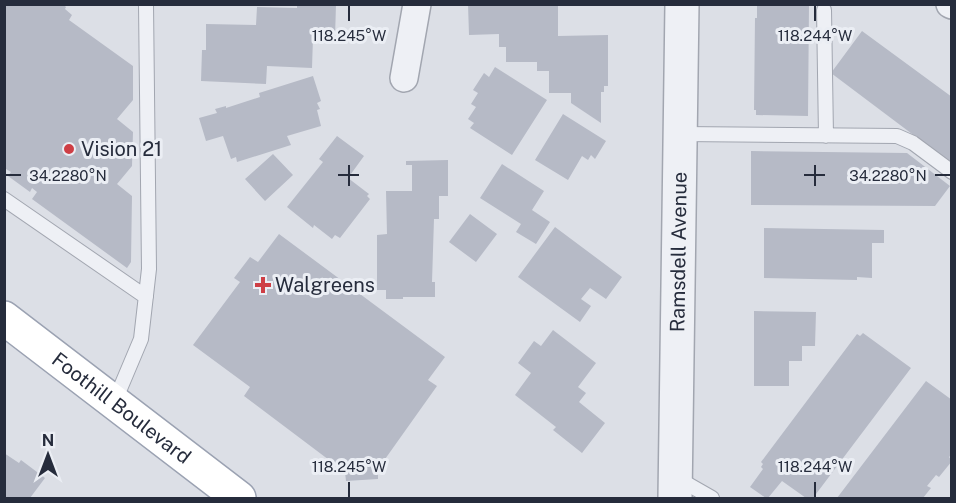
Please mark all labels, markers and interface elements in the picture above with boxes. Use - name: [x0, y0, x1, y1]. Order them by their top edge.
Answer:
- text: 118.245°W: [312, 27, 386, 44]
- text: 118.244°W: [778, 27, 852, 44]
- place label: Vision 21: [81, 137, 162, 161]
- marker: Vision 21: [62, 142, 76, 156]
- text: 34.2280°N: [29, 167, 107, 184]
- text: 34.2280°N: [849, 167, 927, 184]
- street label: Ramsdell Avenue: [665, 172, 692, 332]
- place label: Walgreens: [275, 273, 375, 297]
- marker: Walgreens: [256, 278, 270, 292]
- street label: Foothill Boulevard: [47, 347, 196, 469]
- north arrow: [18, 425, 78, 485]
- text: N: [42, 431, 54, 450]
- text: 118.245°W: [312, 458, 386, 475]
- text: 118.244°W: [778, 458, 852, 475]

